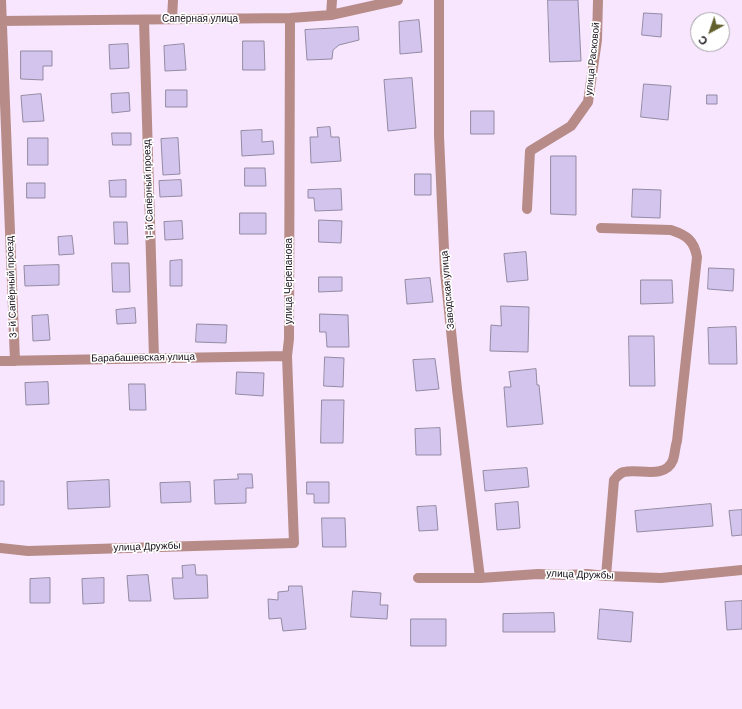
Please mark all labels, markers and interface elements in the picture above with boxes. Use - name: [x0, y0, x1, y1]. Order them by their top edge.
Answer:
- north arrow: [690, 12, 730, 52]
- street label: Сапёрная улица: [162, 13, 238, 25]
- street label: улица Расковой: [583, 22, 603, 96]
- text: С: [695, 33, 710, 48]
- street label: 1-й Сапёрный проезд: [141, 139, 157, 239]
- street label: 3-й Сапёрный проезд: [4, 236, 20, 338]
- street label: улица Черепанова: [283, 238, 295, 324]
- street label: Заводская улица: [439, 250, 457, 330]
- street label: Барабашевская улица: [91, 351, 195, 365]
- street label: улица Дружбы: [113, 540, 181, 554]
- street label: улица Дружбы: [546, 568, 614, 582]

